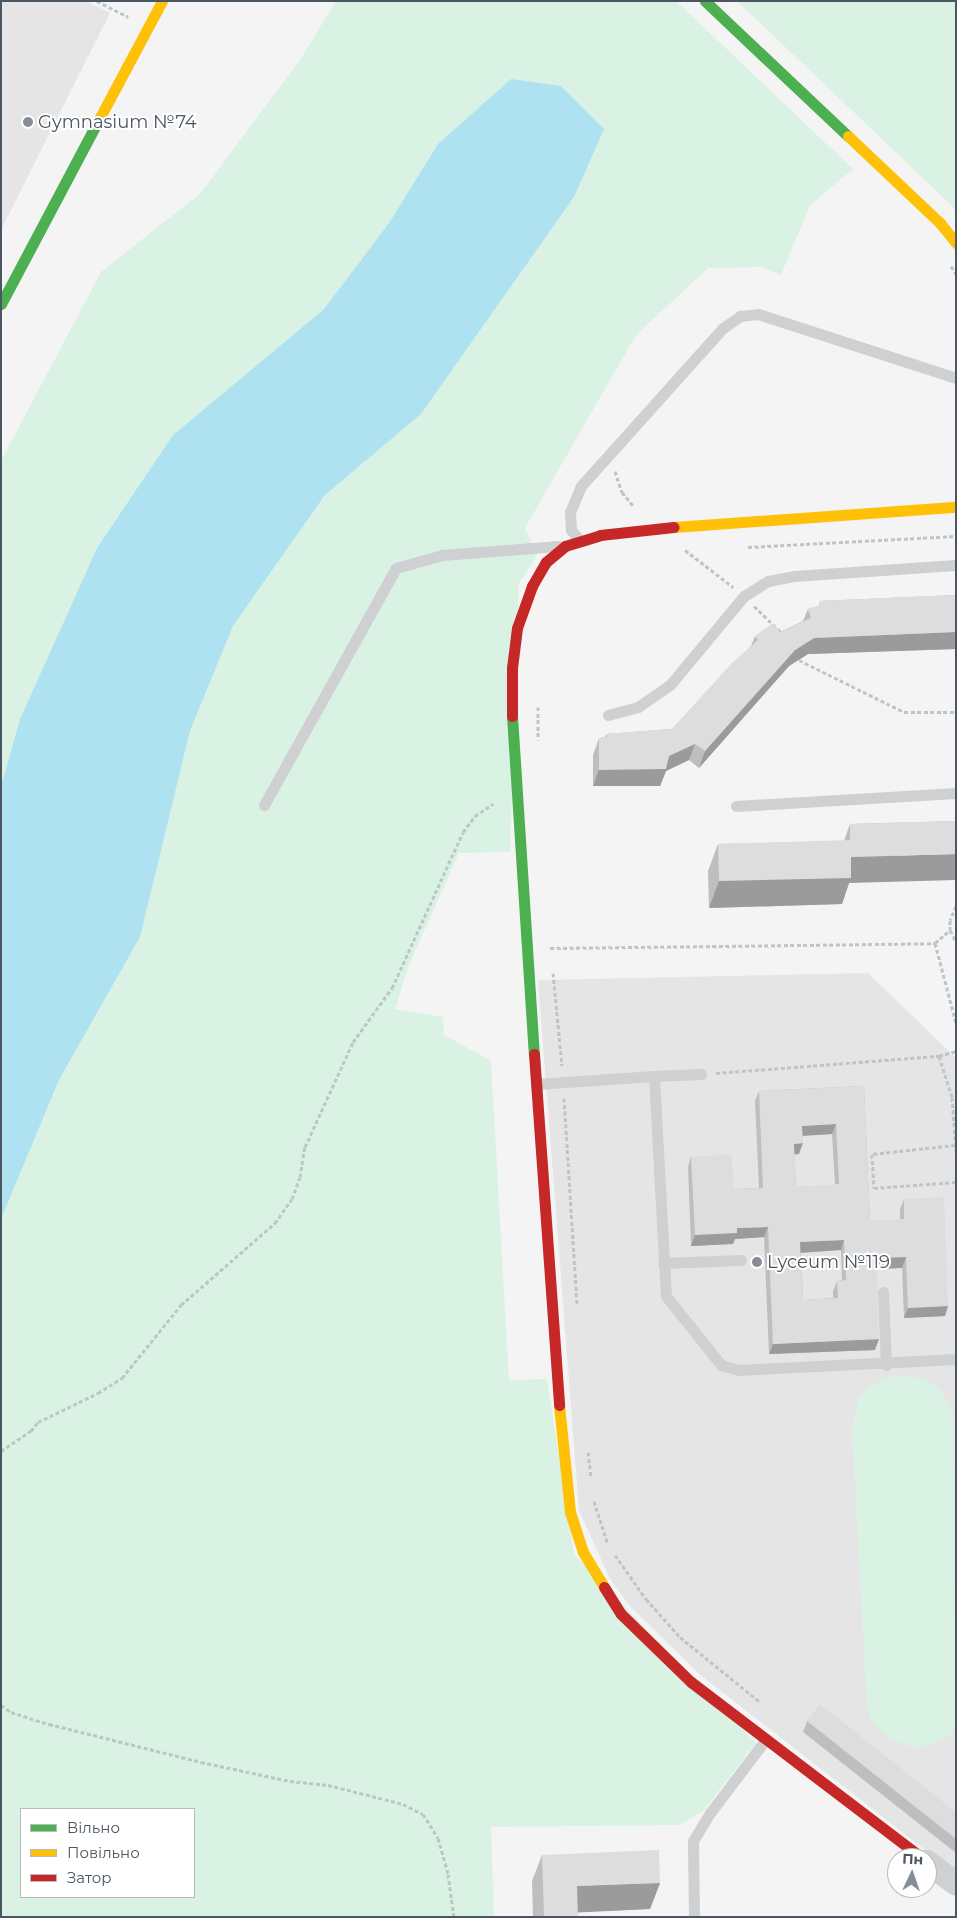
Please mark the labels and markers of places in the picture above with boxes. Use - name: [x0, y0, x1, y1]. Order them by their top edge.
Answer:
- place label: Gymnasium №74: [38, 111, 197, 133]
- marker: Gymnasium №74: [22, 116, 34, 128]
- place label: Lyceum №119: [767, 1251, 890, 1273]
- marker: Lyceum №119: [751, 1256, 763, 1268]

